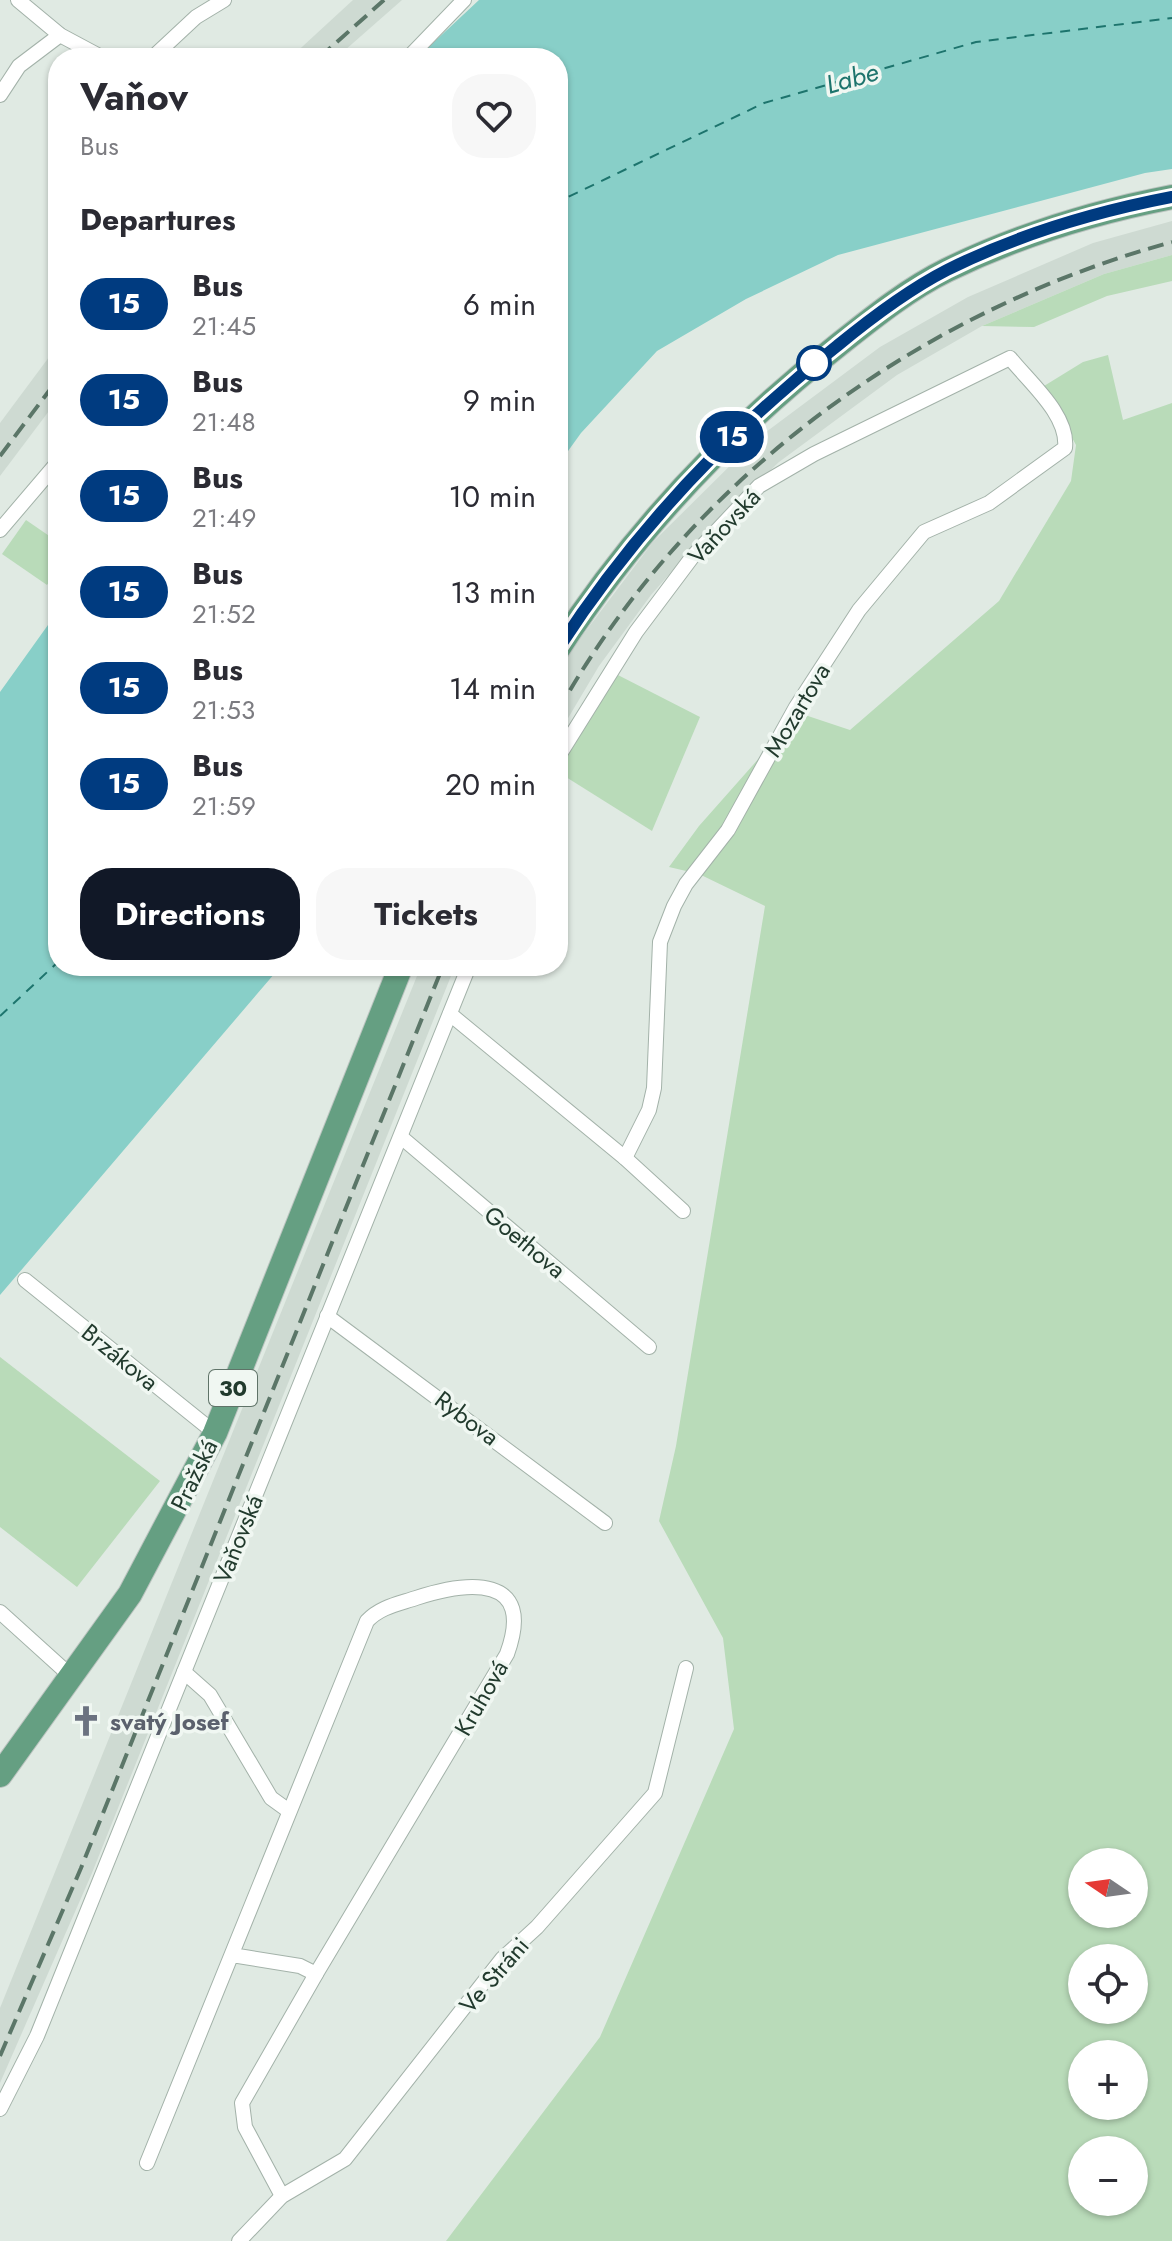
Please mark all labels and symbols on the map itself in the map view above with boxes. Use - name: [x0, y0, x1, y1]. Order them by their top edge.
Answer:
- water label: Labe: [821, 52, 883, 104]
- unlabelled marker: [797, 346, 831, 380]
- line badge: 15: [696, 411, 768, 463]
- street label: Vaňovská: [680, 480, 768, 572]
- street label: Mozartova: [755, 657, 839, 763]
- street label: Goethova: [476, 1197, 574, 1287]
- street label: Brzákova: [74, 1315, 166, 1399]
- road number: 30: [209, 1370, 257, 1406]
- street label: Rybova: [428, 1382, 506, 1454]
- street label: Pražská: [162, 1433, 226, 1517]
- street label: Vaňovská: [204, 1489, 272, 1589]
- street label: Kruhová: [445, 1654, 517, 1742]
- church icon: svatý Josef: [69, 1704, 103, 1738]
- place label: svatý Josef: [110, 1704, 231, 1739]
- north arrow: [1068, 1848, 1148, 1928]
- street label: Ve Stráni: [451, 1929, 537, 2021]

